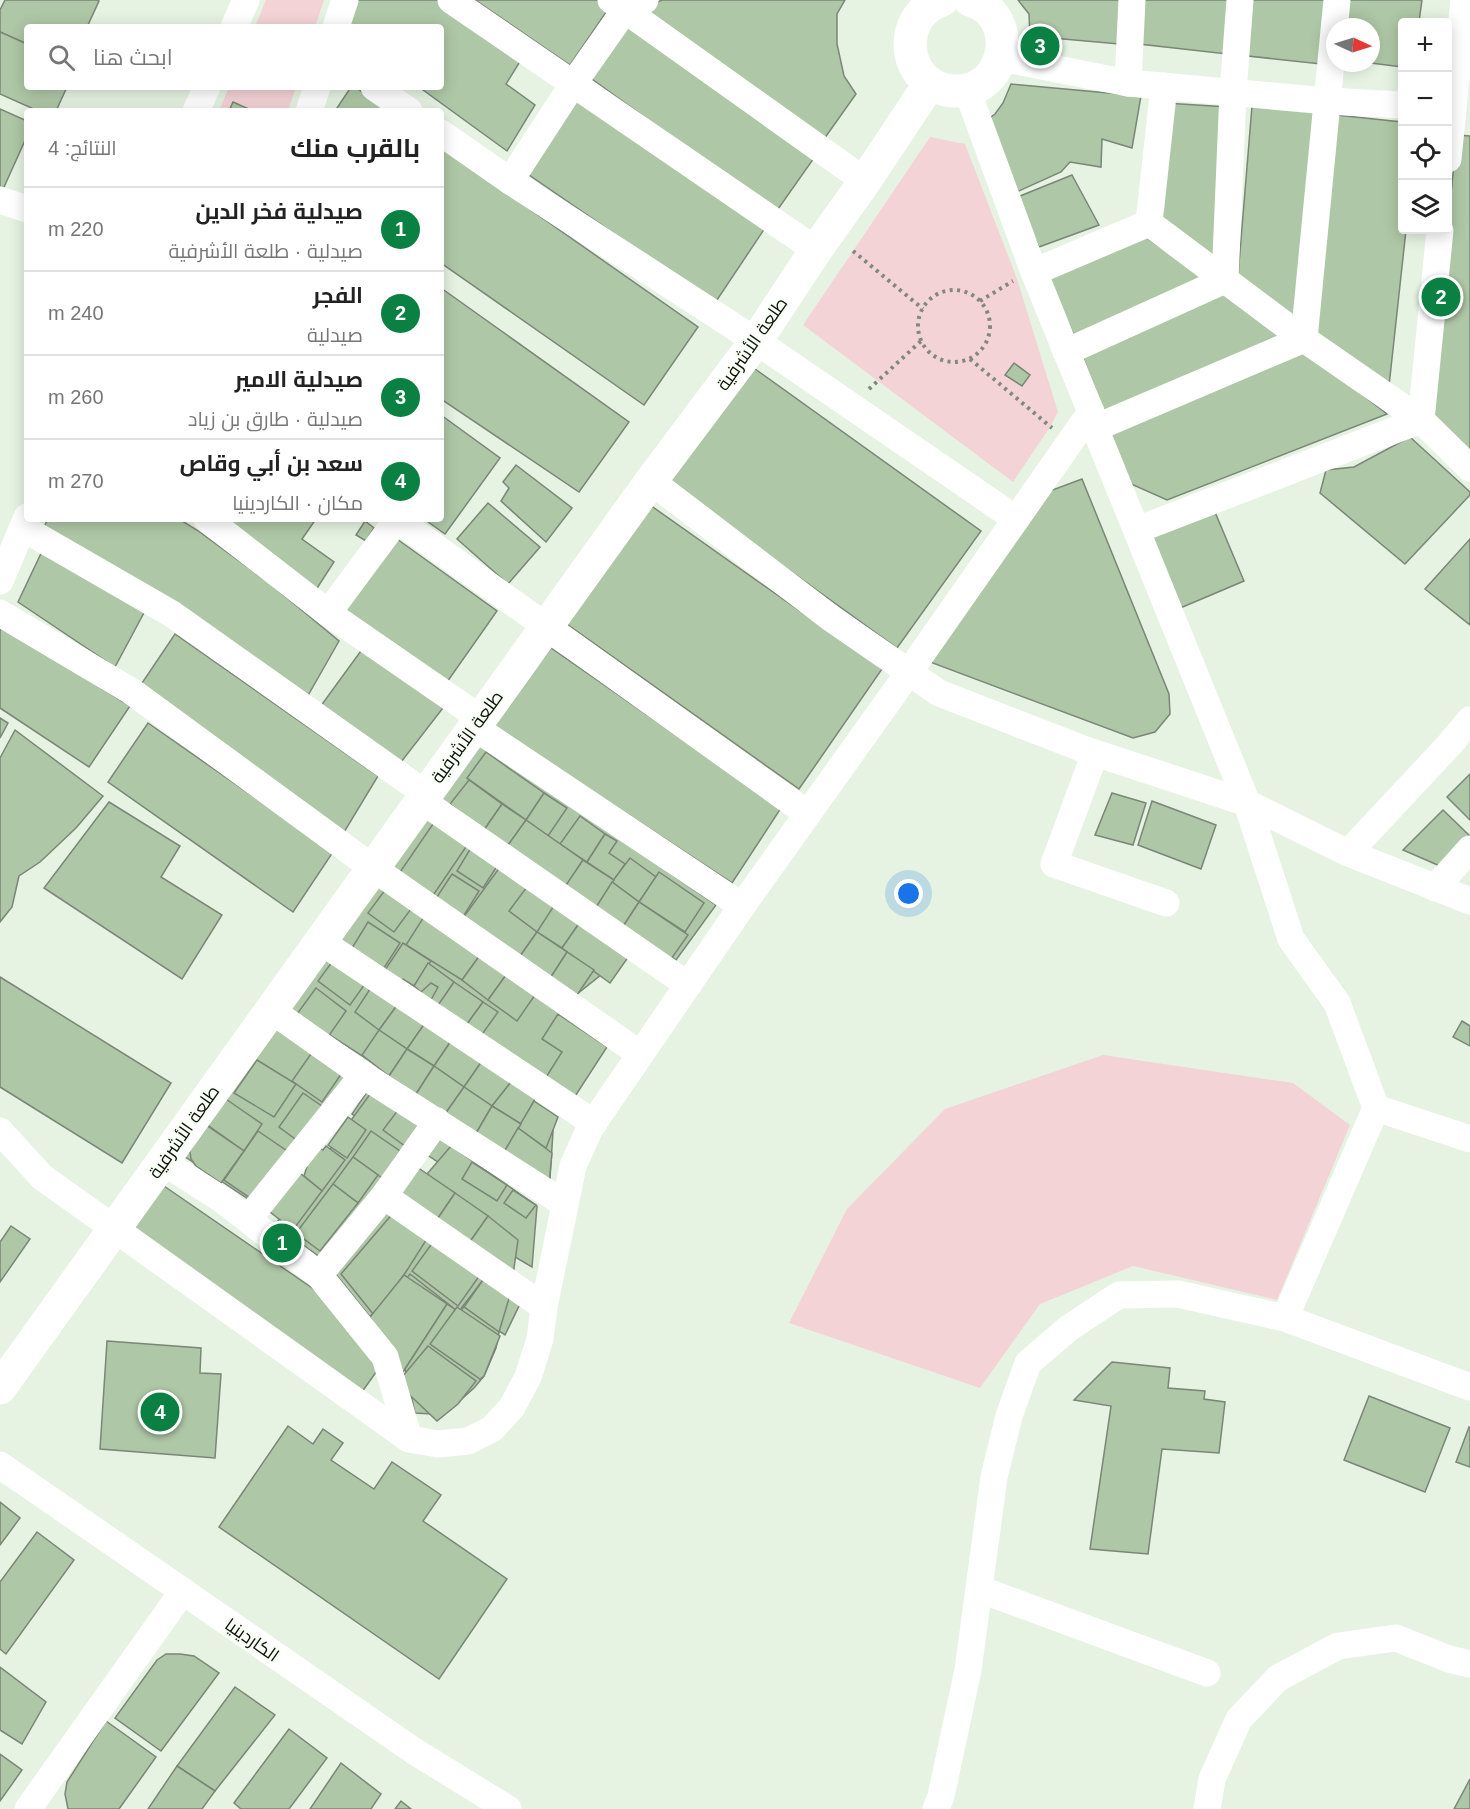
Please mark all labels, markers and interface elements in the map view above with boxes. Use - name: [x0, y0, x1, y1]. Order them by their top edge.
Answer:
- north arrow: [1326, 18, 1380, 72]
- map controls: [1398, 18, 1452, 234]
- button: +: [1398, 18, 1452, 72]
- search box: [24, 24, 444, 90]
- pin: 3: [1020, 24, 1060, 68]
- icon: search: [45, 41, 78, 74]
- text: ابحث هنا: [93, 45, 173, 70]
- button: −: [1398, 72, 1452, 126]
- button: locate: [1398, 126, 1452, 180]
- text: بالقرب منك: [290, 133, 420, 163]
- text: النتائج: 4: [48, 137, 117, 159]
- button: layers: [1398, 180, 1452, 234]
- text: صيدلية فخر الدين: [195, 199, 363, 224]
- text: 220 m: [48, 218, 104, 240]
- text: 1: [395, 218, 406, 240]
- text: صيدلية · طلعة الأشرفية: [168, 240, 363, 262]
- pin: 2: [1422, 274, 1460, 320]
- text: الفجر: [313, 283, 363, 308]
- street label: طلعة الأشرفية: [713, 294, 792, 395]
- text: 240 m: [48, 302, 104, 324]
- text: 2: [395, 302, 406, 324]
- text: صيدلية: [307, 324, 363, 346]
- text: صيدلية الامير: [235, 367, 363, 392]
- text: 260 m: [48, 386, 104, 408]
- text: 3: [395, 386, 406, 408]
- text: صيدلية · طارق بن زياد: [188, 408, 363, 430]
- text: سعد بن أبي وقاص: [180, 451, 363, 476]
- text: 270 m: [48, 470, 104, 492]
- text: 4: [395, 470, 406, 492]
- text: مكان · الكاردينيا: [232, 492, 363, 514]
- street label: طلعة الأشرفية: [427, 687, 508, 787]
- your location: [894, 879, 923, 908]
- street label: طلعة الأشرفية: [145, 1082, 224, 1183]
- pin: 1: [262, 1220, 302, 1266]
- pin: 4: [140, 1390, 180, 1434]
- street label: الكاردينيا: [221, 1614, 283, 1667]

